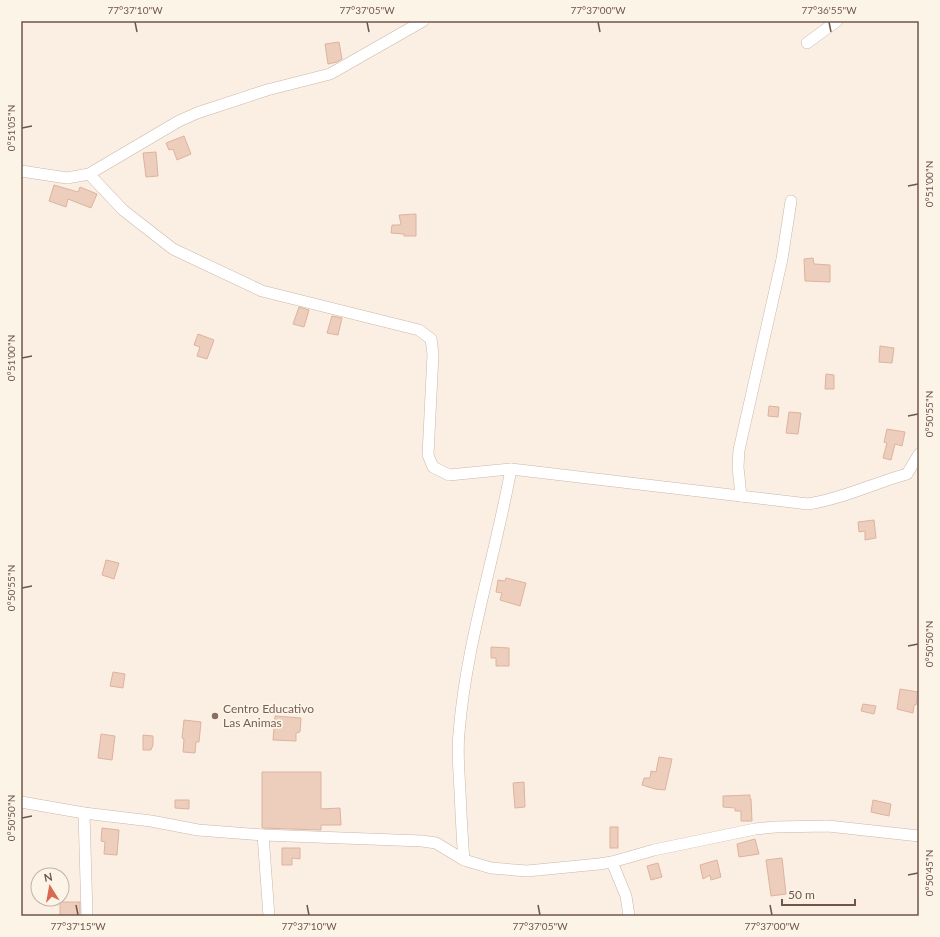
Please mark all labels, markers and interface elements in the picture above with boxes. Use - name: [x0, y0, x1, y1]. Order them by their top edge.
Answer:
- text: 77°37'10"W: [107, 4, 163, 16]
- text: 77°37'05"W: [339, 4, 395, 16]
- text: 77°37'00"W: [570, 4, 626, 16]
- text: 77°36'55"W: [801, 4, 857, 16]
- text: 0°51'05"N: [5, 105, 17, 151]
- text: 0°51'00"N: [923, 161, 935, 207]
- text: 0°51'00"N: [5, 335, 17, 381]
- text: 0°50'55"N: [923, 391, 935, 437]
- text: 0°50'55"N: [5, 565, 17, 611]
- text: 0°50'50"N: [923, 621, 935, 667]
- place label: Centro Educativo Las Animas: [223, 701, 314, 730]
- marker: Centro Educativo Las Animas: [210, 711, 220, 721]
- text: 0°50'50"N: [5, 795, 17, 841]
- text: 0°50'45"N: [923, 850, 935, 896]
- north arrow: [30, 867, 70, 907]
- text: N: [43, 870, 53, 884]
- scale bar: [782, 881, 855, 907]
- text: 50 m: [788, 887, 815, 902]
- text: 77°37'15"W: [50, 920, 106, 932]
- text: 77°37'10"W: [281, 920, 337, 932]
- text: 77°37'05"W: [512, 920, 568, 932]
- text: 77°37'00"W: [744, 920, 800, 932]

